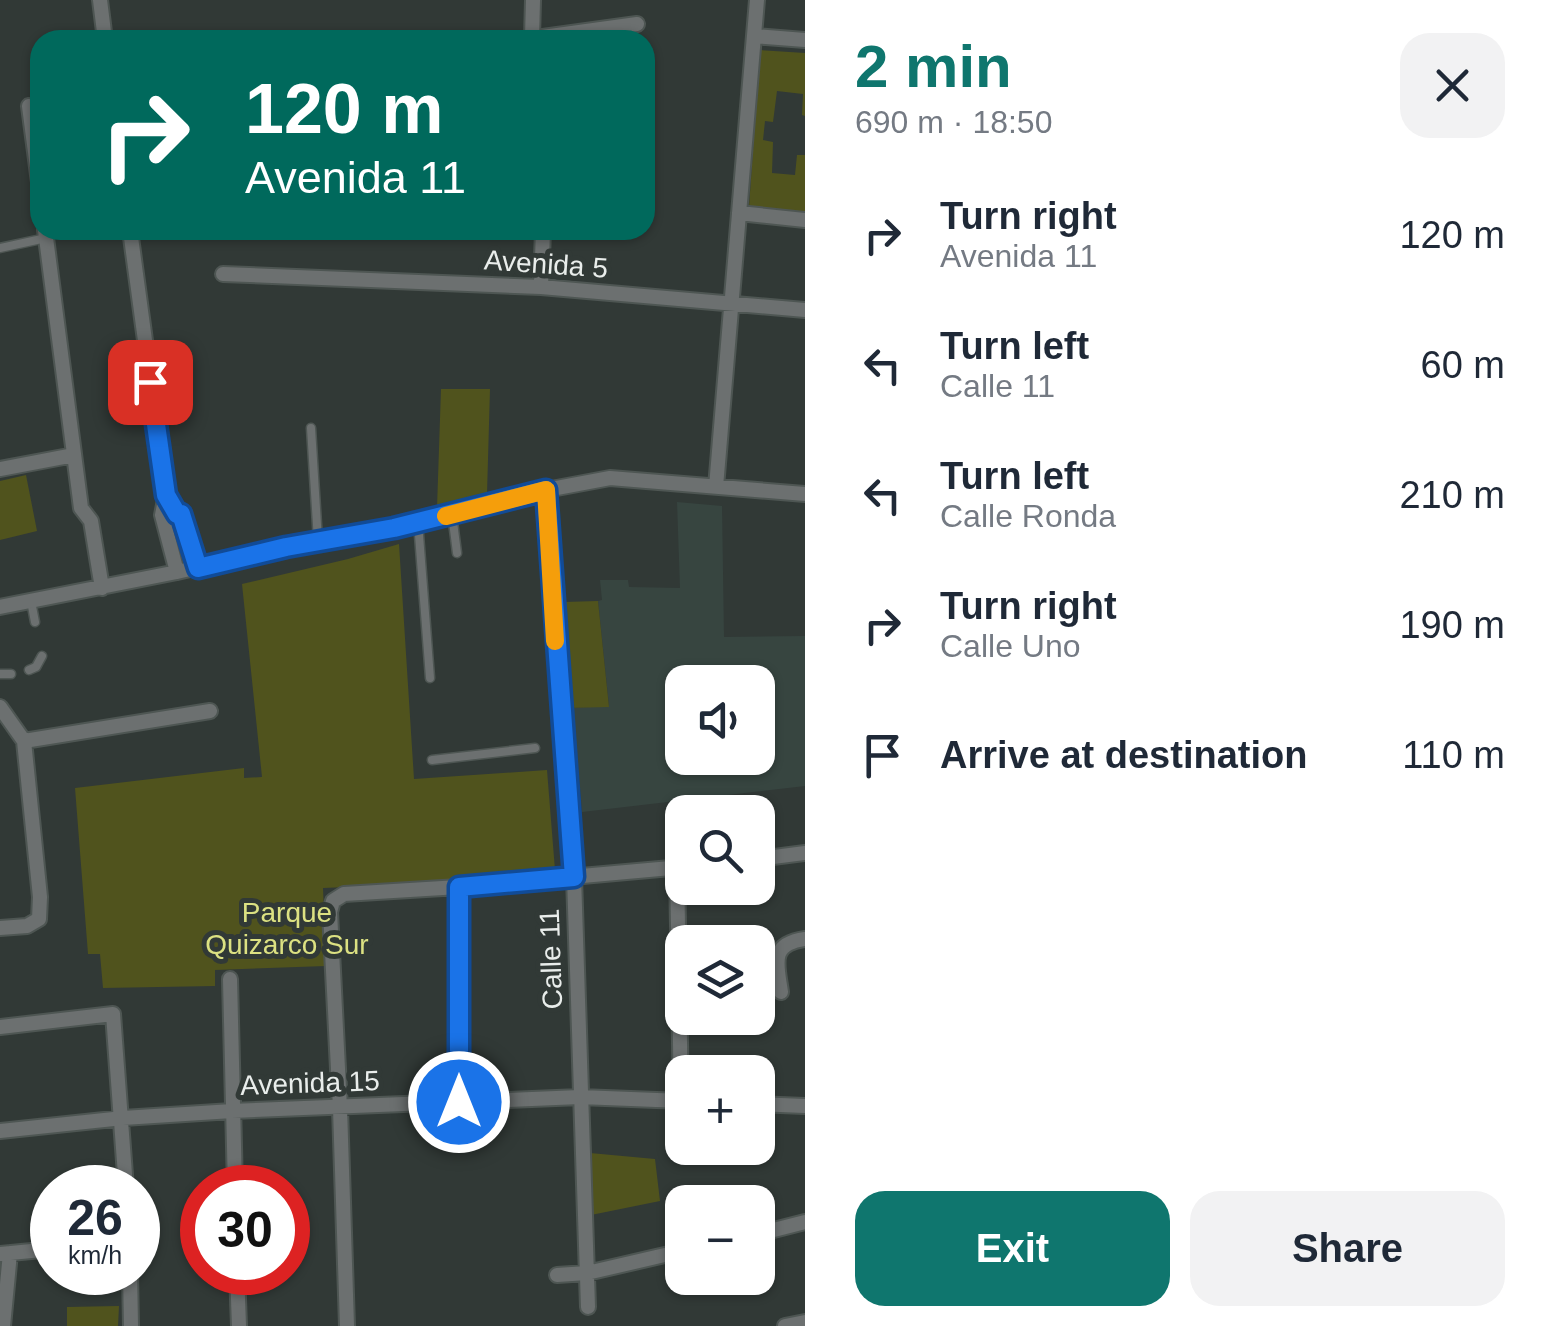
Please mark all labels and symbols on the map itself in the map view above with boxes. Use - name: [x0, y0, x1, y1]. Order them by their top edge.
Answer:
- street label: Avenida 5: [483, 244, 609, 284]
- pin: [108, 340, 193, 425]
- park label: Parque Quizarco Sur: [205, 897, 369, 960]
- street label: Calle 11: [534, 908, 568, 1010]
- position arrow: [407, 1050, 511, 1154]
- street label: Avenida 15: [240, 1065, 380, 1101]
- speed limit sign: 30: [180, 1165, 310, 1295]

